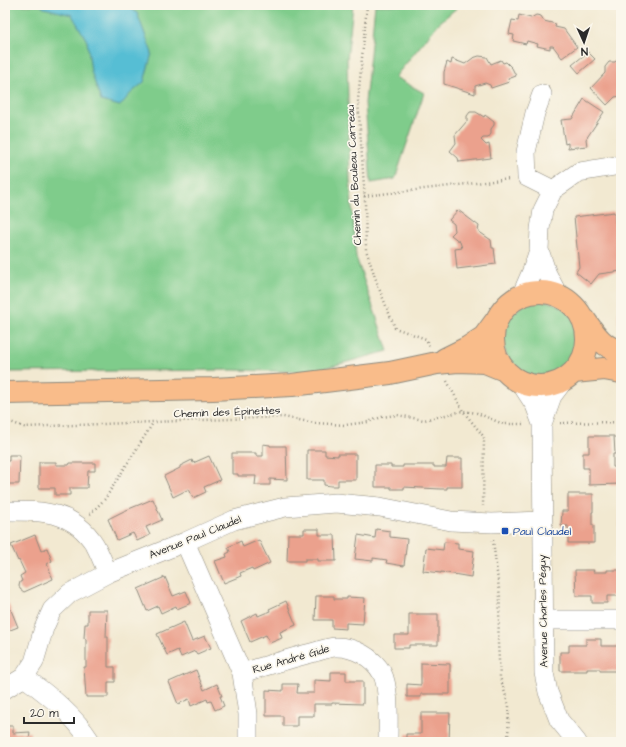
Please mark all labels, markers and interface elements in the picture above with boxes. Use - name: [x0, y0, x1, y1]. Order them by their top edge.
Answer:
- north arrow: [564, 22, 604, 62]
- text: N: [581, 44, 588, 59]
- street label: Chemin du Bouleau Carreau: [343, 104, 365, 246]
- street label: Chemin des Épinettes: [173, 403, 281, 421]
- street label: Avenue Paul Claudel: [147, 511, 244, 562]
- place label: Paul Claudel: [513, 524, 572, 539]
- marker: Paul Claudel: [500, 526, 510, 536]
- street label: Avenue Charles Péguy: [535, 554, 552, 668]
- street label: Rue André Gide: [251, 641, 331, 677]
- scale bar: [24, 699, 74, 725]
- text: 20 m: [30, 705, 59, 722]

